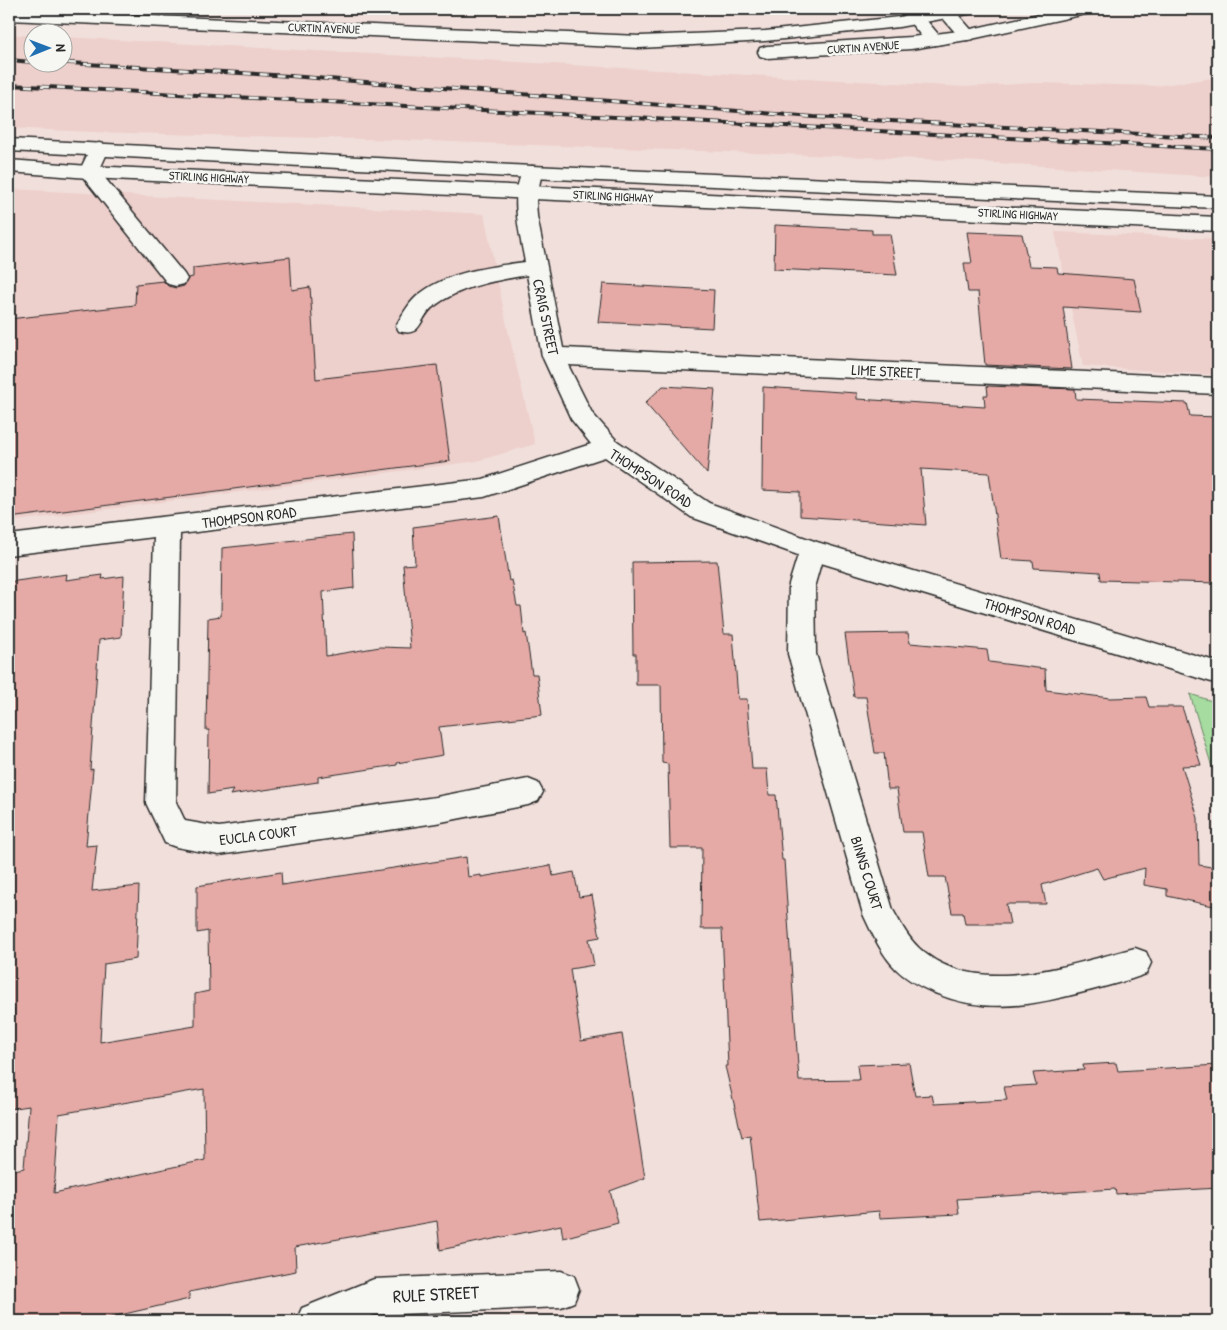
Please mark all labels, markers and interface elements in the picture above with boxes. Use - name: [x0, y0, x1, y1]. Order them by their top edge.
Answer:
- street label: CURTIN AVENUE: [288, 18, 361, 38]
- north arrow: [22, 22, 72, 72]
- street label: CURTIN AVENUE: [826, 36, 900, 58]
- text: N: [52, 44, 71, 52]
- street label: STIRLING HIGHWAY: [169, 166, 250, 188]
- street label: STIRLING HIGHWAY: [573, 185, 654, 207]
- street label: STIRLING HIGHWAY: [978, 203, 1059, 225]
- street label: CRAIG STREET: [528, 277, 565, 358]
- street label: LIME STREET: [851, 359, 922, 383]
- street label: THOMPSON ROAD: [606, 443, 697, 513]
- street label: THOMPSON ROAD: [201, 501, 298, 533]
- street label: THOMPSON ROAD: [982, 592, 1079, 640]
- street label: EUCLA COURT: [218, 820, 299, 850]
- street label: BINNS COURT: [846, 834, 888, 913]
- street label: RULE STREET: [392, 1279, 480, 1309]

